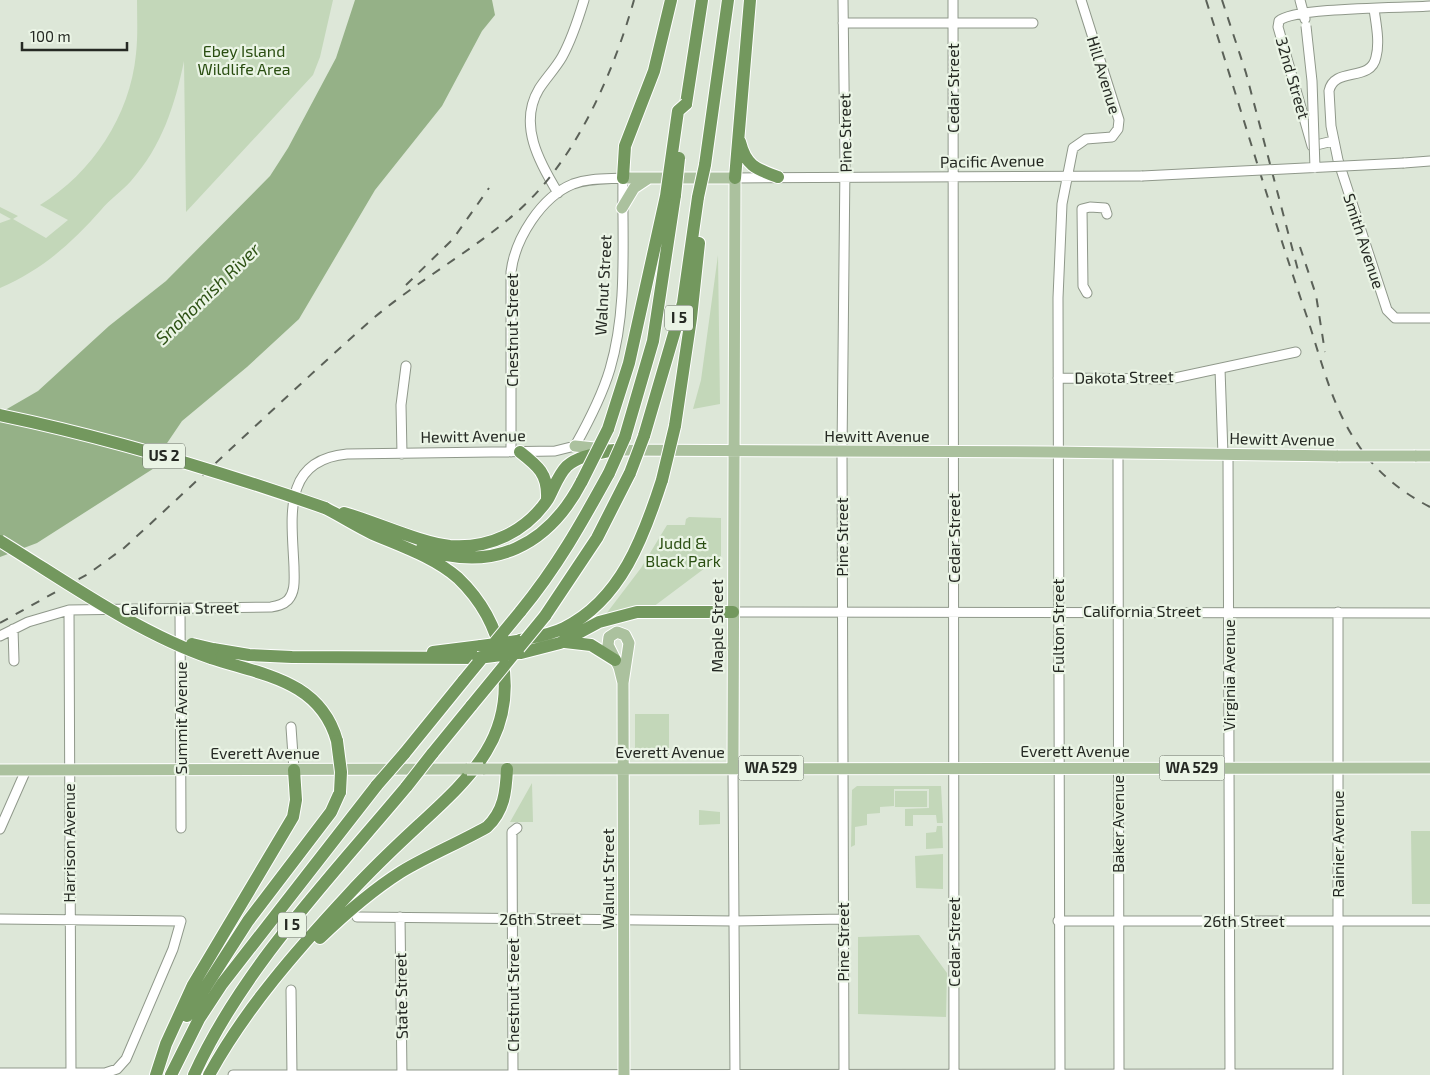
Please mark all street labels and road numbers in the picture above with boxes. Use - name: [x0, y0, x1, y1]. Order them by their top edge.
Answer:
- street label: Hill Avenue: [1084, 34, 1125, 116]
- street label: 32nd Street: [1273, 35, 1314, 121]
- street label: Cedar Street: [943, 43, 962, 133]
- street label: Pine Street: [834, 93, 855, 173]
- street label: Pacific Avenue: [940, 150, 1044, 171]
- street label: Smith Avenue: [1340, 191, 1389, 291]
- street label: Walnut Street: [590, 234, 615, 336]
- street label: Chestnut Street: [502, 273, 521, 387]
- road number: I 5: [665, 306, 693, 330]
- street label: Dakota Street: [1074, 366, 1174, 387]
- street label: Hewitt Avenue: [420, 425, 526, 446]
- street label: Hewitt Avenue: [824, 426, 930, 445]
- street label: Hewitt Avenue: [1229, 428, 1335, 449]
- road number: US 2: [143, 444, 185, 468]
- street label: Cedar Street: [944, 493, 963, 583]
- street label: Pine Street: [832, 497, 851, 577]
- street label: Maple Street: [707, 579, 726, 673]
- street label: Fulton Street: [1048, 579, 1067, 673]
- street label: California Street: [121, 597, 239, 618]
- street label: California Street: [1083, 601, 1201, 620]
- street label: Virginia Avenue: [1219, 619, 1238, 731]
- street label: Summit Avenue: [171, 662, 190, 775]
- street label: Everett Avenue: [1020, 741, 1130, 760]
- street label: Everett Avenue: [615, 742, 725, 761]
- street label: Everett Avenue: [210, 743, 320, 762]
- road number: WA 529: [738, 756, 804, 780]
- road number: WA 529: [1160, 756, 1224, 780]
- street label: Baker Avenue: [1108, 775, 1127, 873]
- street label: Harrison Avenue: [59, 783, 78, 903]
- street label: Rainier Avenue: [1328, 790, 1347, 898]
- street label: Walnut Street: [598, 828, 617, 930]
- street label: Cedar Street: [944, 897, 963, 987]
- street label: Pine Street: [833, 902, 852, 982]
- street label: 26th Street: [499, 909, 581, 928]
- street label: 26th Street: [1203, 911, 1285, 930]
- road number: I 5: [278, 912, 306, 938]
- street label: Chestnut Street: [503, 938, 522, 1052]
- street label: State Street: [390, 953, 411, 1039]

